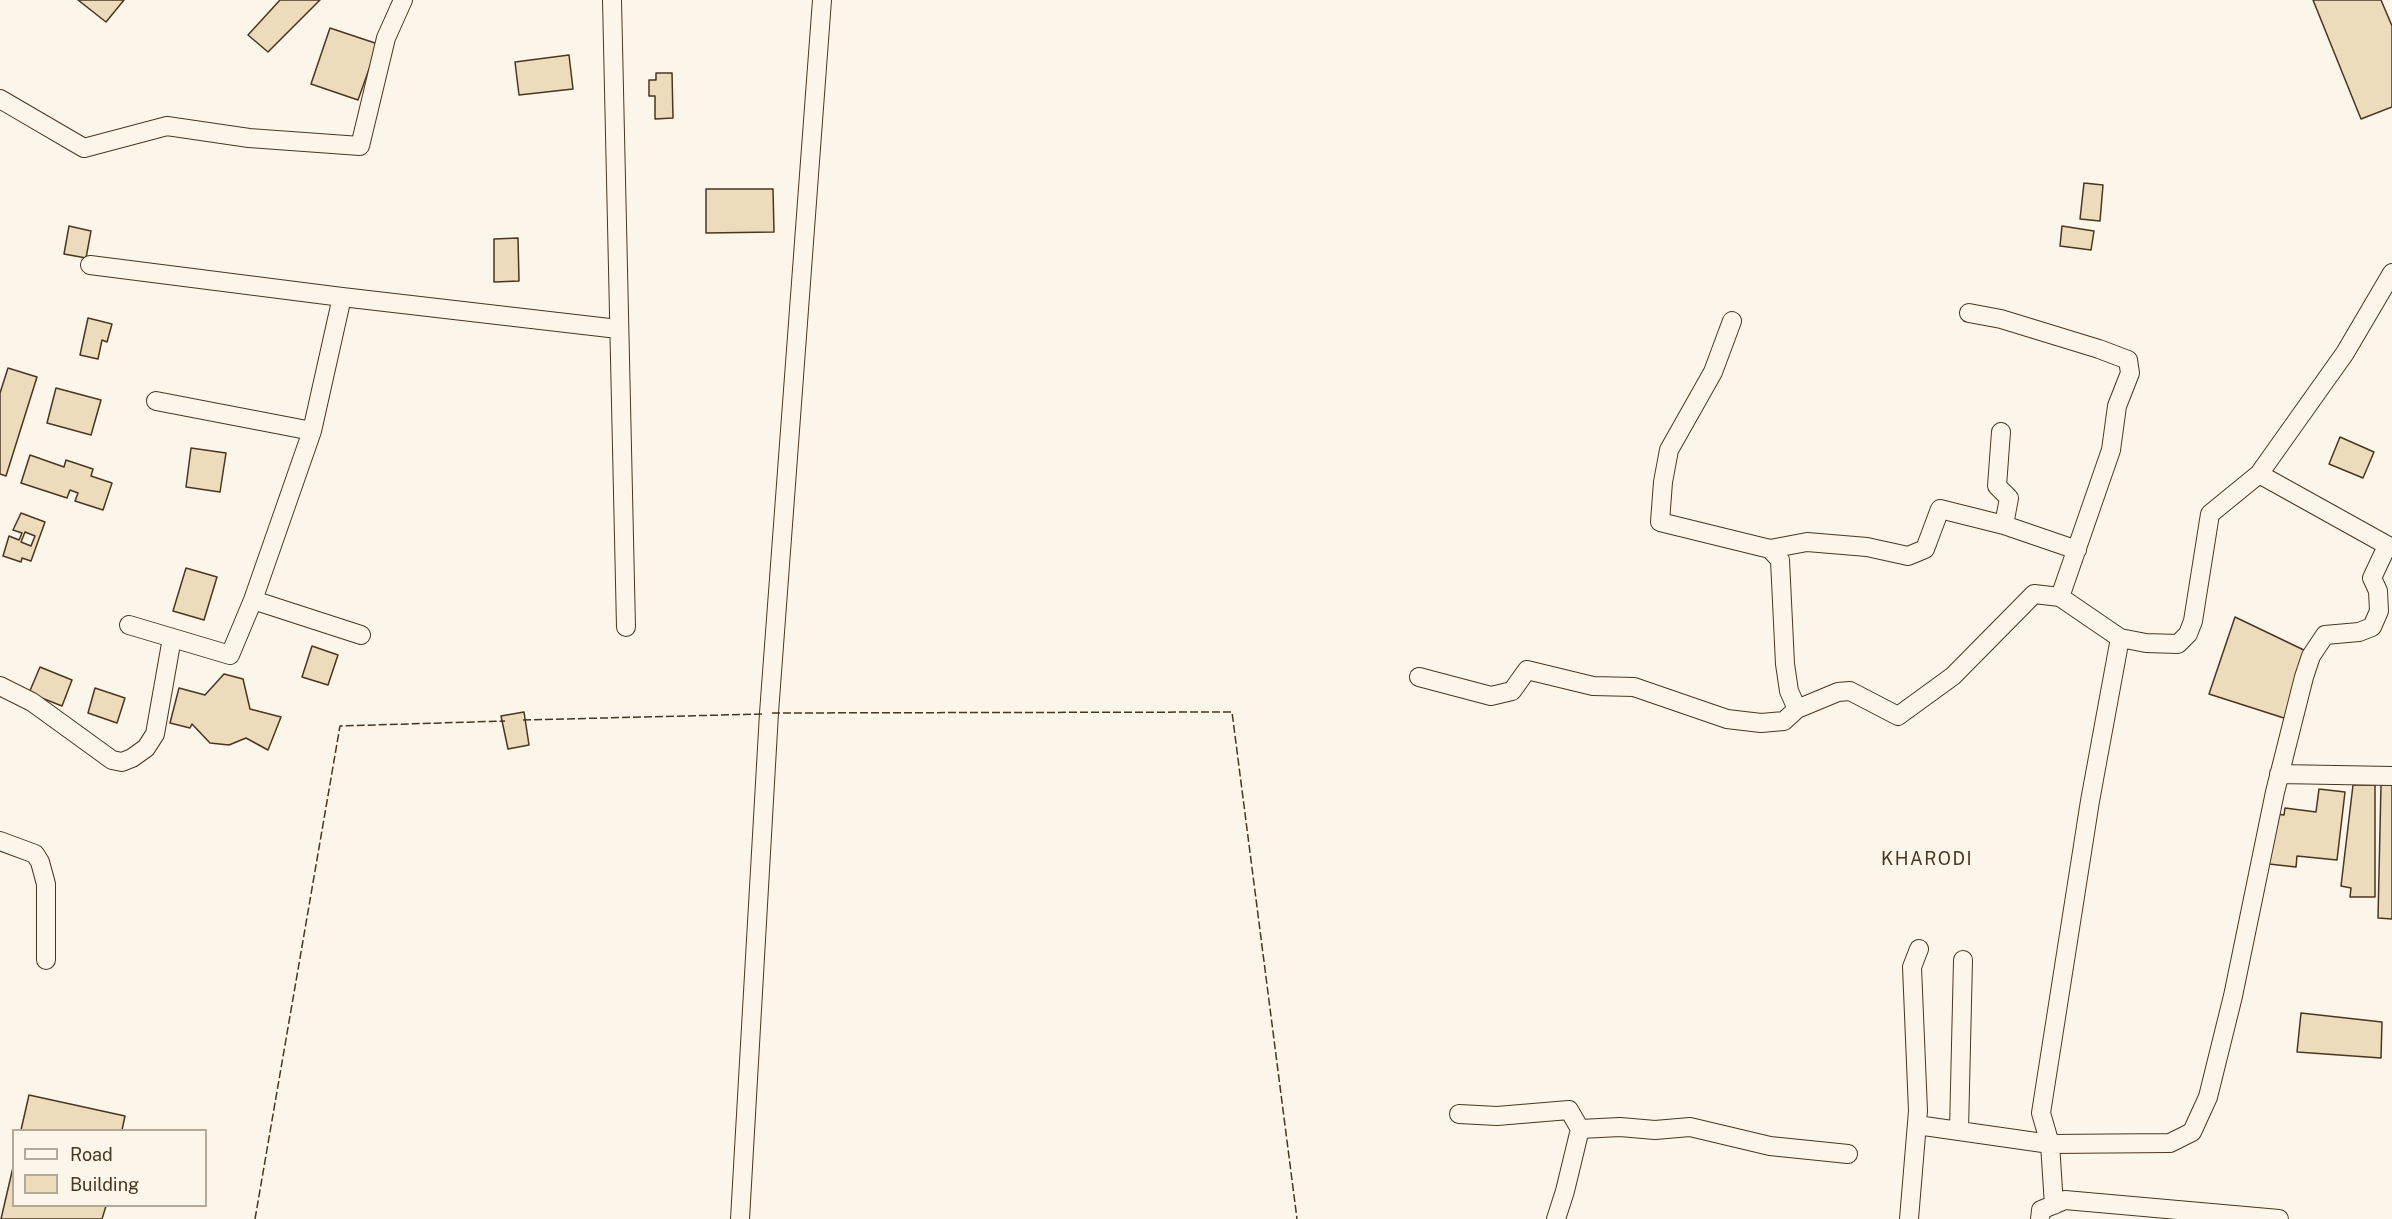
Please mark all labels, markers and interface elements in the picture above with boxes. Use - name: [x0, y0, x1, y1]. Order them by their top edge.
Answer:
- district label: KHARODI: [1881, 848, 1973, 870]
- legend: [12, 1129, 207, 1207]
- text: Road: [70, 1144, 113, 1165]
- text: Building: [70, 1174, 139, 1195]

